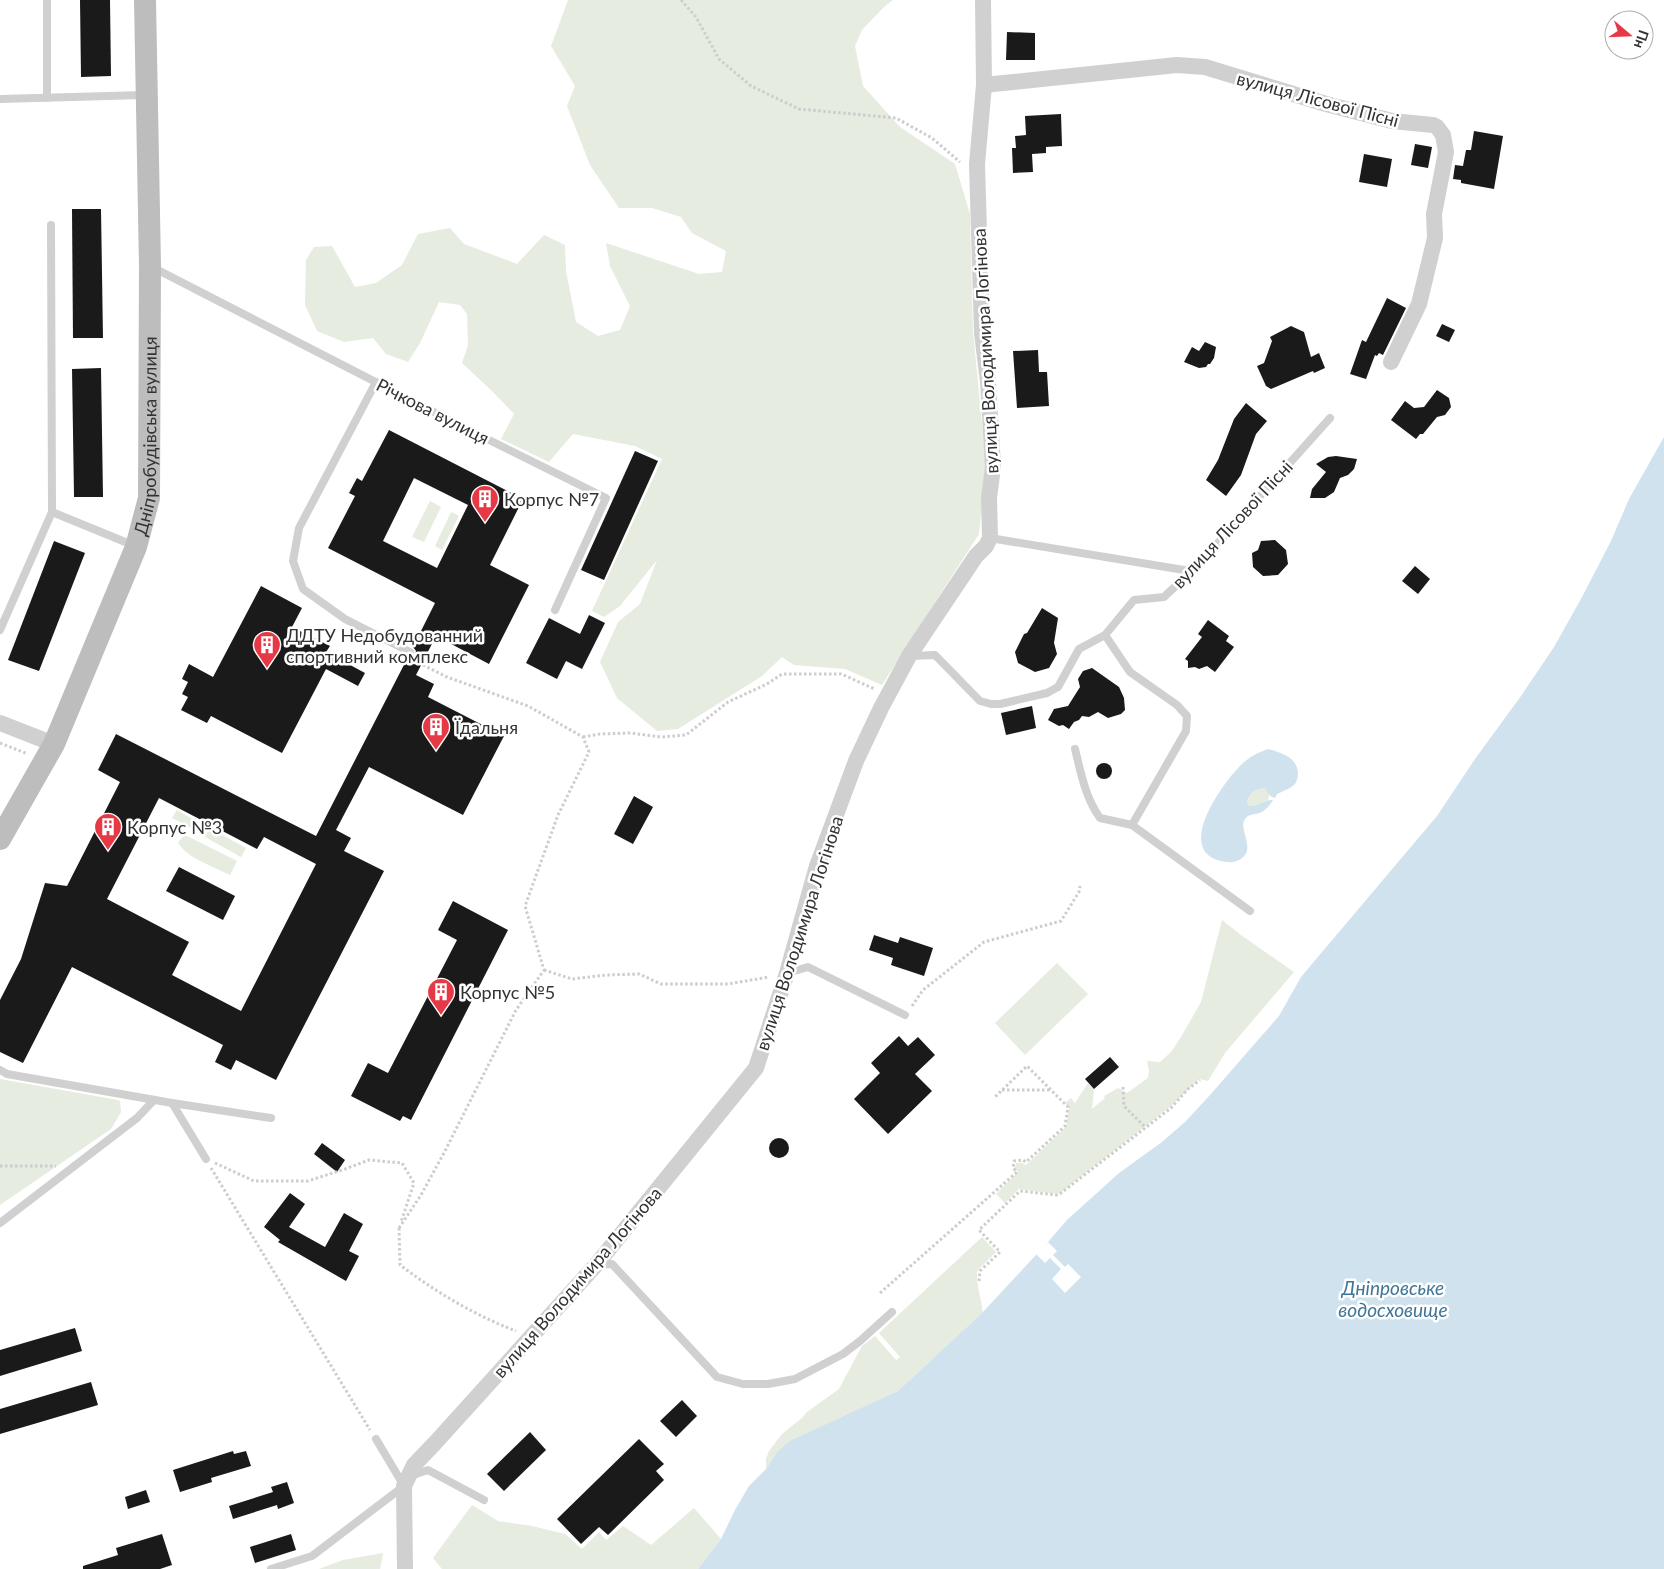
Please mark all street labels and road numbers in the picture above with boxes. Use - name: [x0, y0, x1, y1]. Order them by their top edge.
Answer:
- street label: вулиця Лісової Пісні: [1235, 67, 1401, 131]
- street label: вулиця Володимира Логінова: [968, 228, 1002, 474]
- street label: Дніпробудівська вулиця: [129, 336, 161, 538]
- street label: Річкова вулиця: [373, 373, 493, 449]
- street label: вулиця Лісової Пісні: [1167, 455, 1297, 593]
- street label: вулиця Володимира Логінова: [751, 813, 847, 1053]
- street label: вулиця Володимира Логінова: [488, 1182, 666, 1382]

